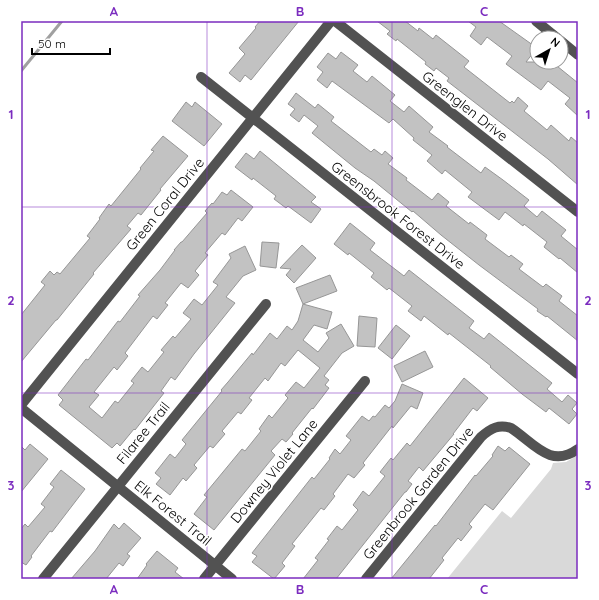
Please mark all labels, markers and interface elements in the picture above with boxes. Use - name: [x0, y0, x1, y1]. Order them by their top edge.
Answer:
- text: A: [110, 3, 119, 19]
- text: B: [296, 3, 304, 19]
- text: C: [480, 3, 488, 19]
- scale bar: [32, 30, 110, 56]
- north arrow: [529, 30, 569, 70]
- text: N: [548, 34, 563, 50]
- text: 50 m: [38, 36, 66, 51]
- street label: Greenglen Drive: [418, 67, 512, 145]
- text: 1: [8, 106, 14, 122]
- text: 1: [585, 106, 591, 122]
- street label: Green Coral Drive: [122, 154, 208, 254]
- street label: Greensbrook Forest Drive: [327, 157, 469, 273]
- text: 2: [7, 292, 15, 308]
- text: 2: [584, 292, 592, 308]
- street label: Filaree Trail: [112, 398, 174, 468]
- street label: Downey Violet Lane: [226, 415, 322, 527]
- street label: Greenbrook Garden Drive: [359, 423, 477, 563]
- street label: Elk Forest Trail: [131, 476, 215, 550]
- text: 3: [8, 477, 15, 493]
- text: 3: [585, 477, 592, 493]
- text: A: [110, 581, 119, 597]
- text: B: [296, 581, 304, 597]
- text: C: [480, 581, 488, 597]

